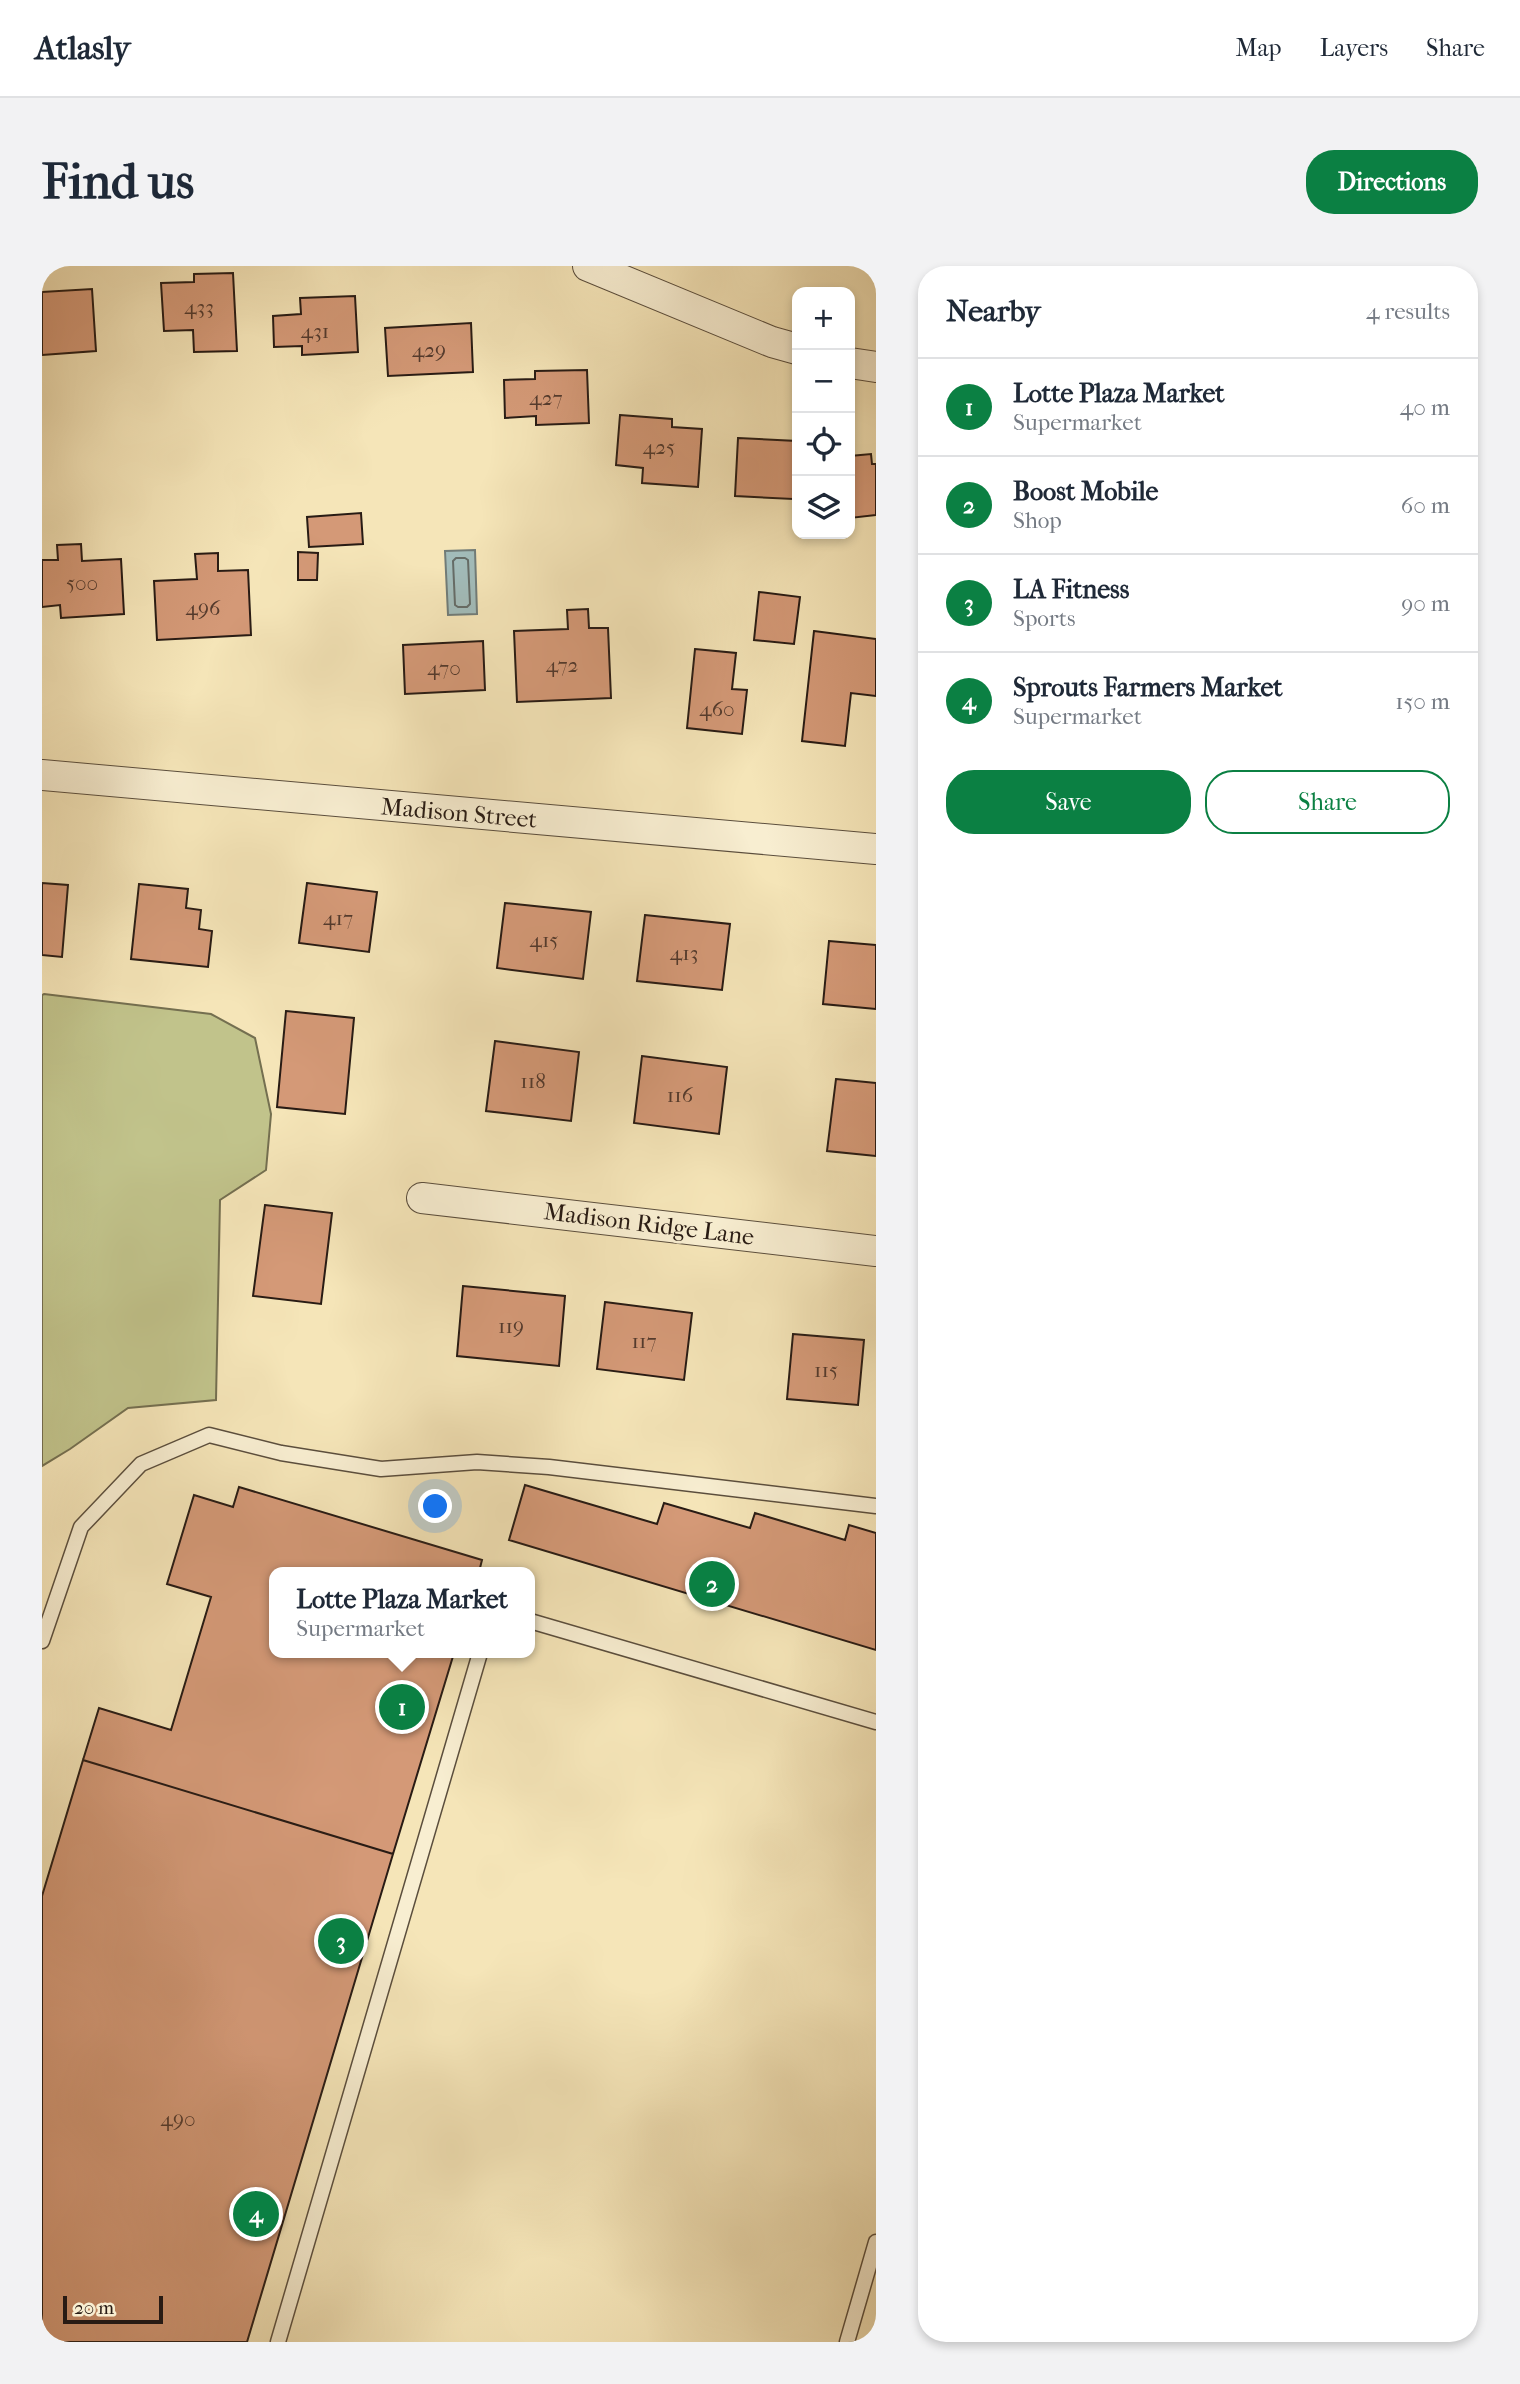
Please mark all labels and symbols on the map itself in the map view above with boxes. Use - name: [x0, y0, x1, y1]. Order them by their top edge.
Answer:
- house number: 433: [184, 295, 214, 319]
- house number: 431: [301, 319, 329, 343]
- house number: 429: [412, 338, 446, 362]
- house number: 427: [529, 386, 563, 410]
- house number: 425: [643, 435, 675, 459]
- house number: 500: [66, 571, 98, 595]
- house number: 496: [186, 596, 221, 620]
- house number: 472: [546, 653, 579, 677]
- house number: 470: [427, 656, 461, 680]
- house number: 460: [699, 697, 735, 721]
- street label: Madison Street: [380, 792, 539, 834]
- house number: 417: [323, 906, 353, 930]
- house number: 415: [530, 928, 558, 952]
- house number: 413: [670, 941, 698, 965]
- house number: 118: [520, 1069, 546, 1093]
- house number: 116: [667, 1083, 694, 1107]
- street label: Madison Ridge Lane: [542, 1197, 756, 1251]
- house number: 119: [498, 1314, 524, 1338]
- house number: 117: [631, 1329, 657, 1353]
- house number: 115: [814, 1358, 838, 1382]
- your location: [418, 1489, 452, 1523]
- pin: 2: [689, 1558, 735, 1610]
- pin: 1: [379, 1681, 425, 1733]
- pin: 3: [318, 1915, 364, 1967]
- house number: 490: [161, 2107, 196, 2131]
- pin: 4: [233, 2188, 279, 2240]
- scale bar: [63, 2293, 163, 2325]

